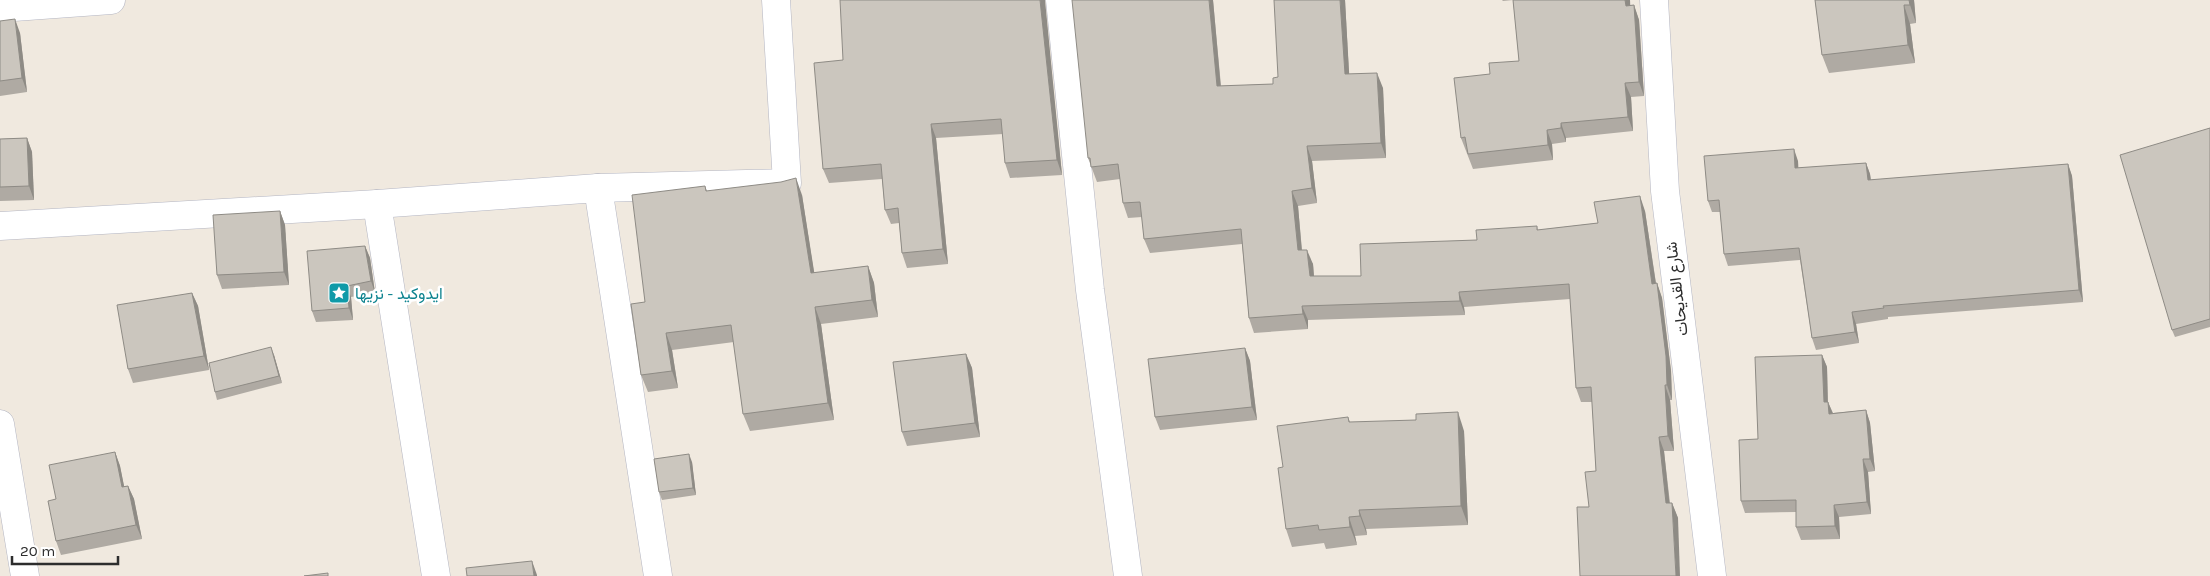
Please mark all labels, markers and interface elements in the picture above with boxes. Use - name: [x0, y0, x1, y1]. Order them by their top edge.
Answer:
- street label: شارع القديحات: [1661, 240, 1694, 337]
- place icon: ايدوكيد - نزيها: [327, 281, 351, 305]
- place label: ايدوكيد - نزيها: [355, 284, 443, 304]
- scale bar: [12, 534, 119, 566]
- text: 20 m: [20, 542, 55, 560]

